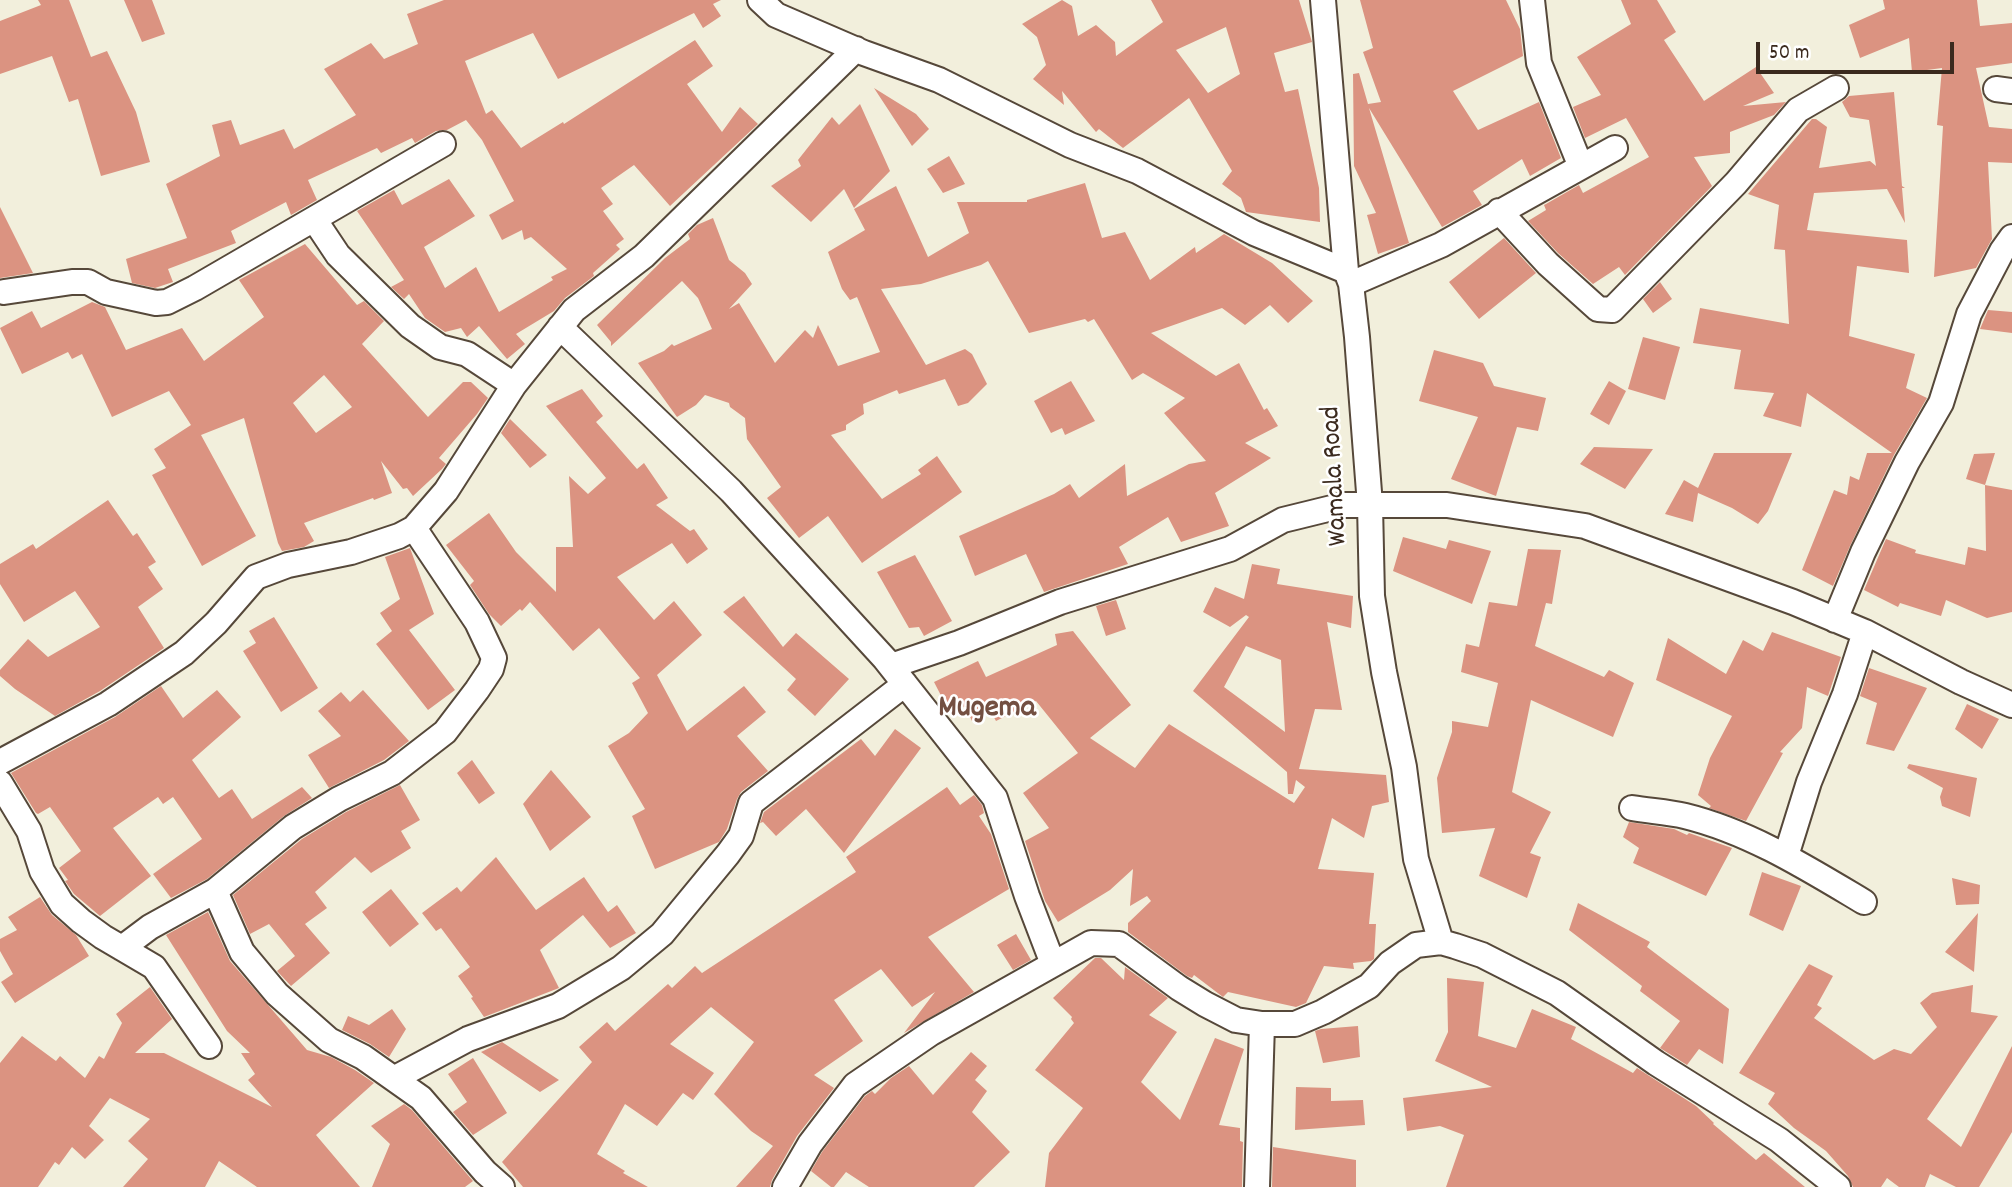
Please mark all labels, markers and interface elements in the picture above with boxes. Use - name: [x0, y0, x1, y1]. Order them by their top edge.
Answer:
- scale bar: [1760, 28, 1958, 72]
- text: 50 m: [1769, 39, 1809, 69]
- street label: Wamala Road: [1317, 405, 1357, 547]
- district label: Mugema: [938, 692, 1036, 730]

